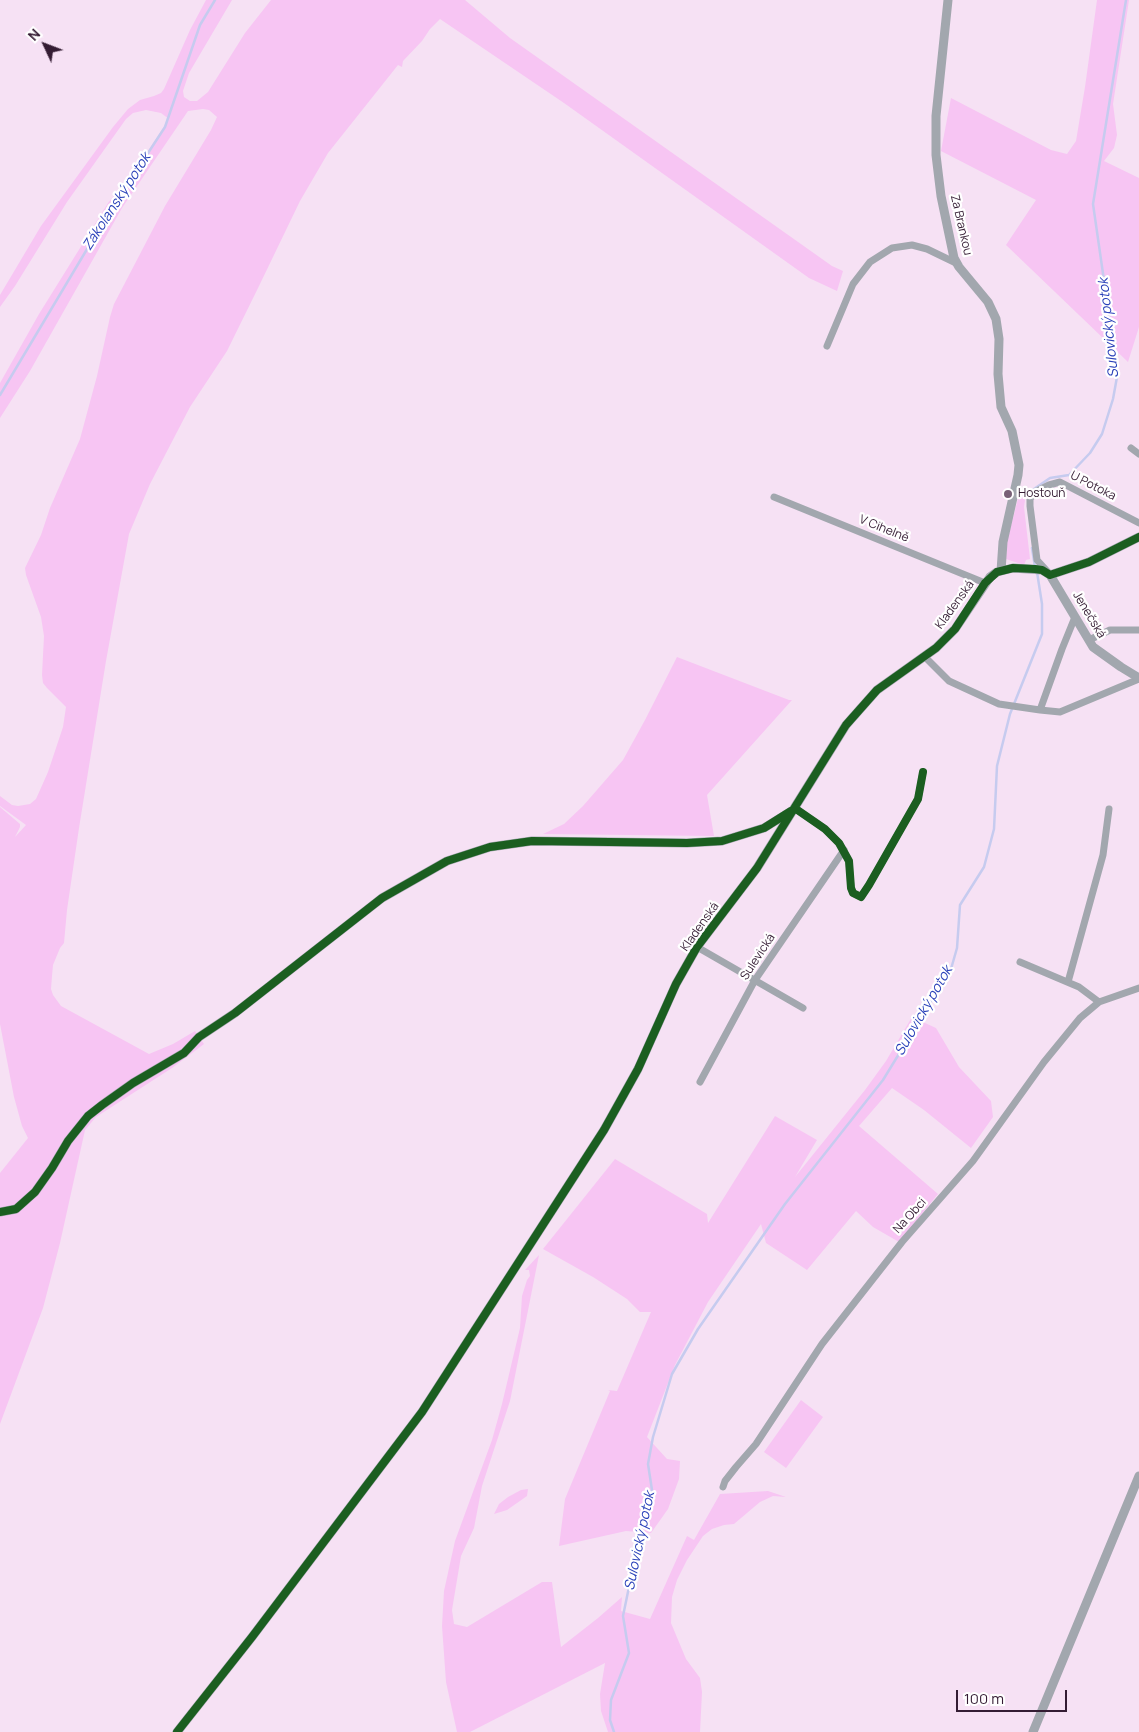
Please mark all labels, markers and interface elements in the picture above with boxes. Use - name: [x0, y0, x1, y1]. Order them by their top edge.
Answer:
- north arrow: [20, 20, 70, 70]
- text: N: [23, 24, 44, 45]
- water label: Zákolanský potok: [79, 150, 155, 254]
- street label: Za Brankou: [947, 193, 975, 257]
- water label: Sulovický potok: [1095, 277, 1123, 379]
- street label: U Potoka: [1068, 468, 1118, 504]
- place label: Hostouň: [1018, 487, 1065, 501]
- marker: Hostouň: [1002, 488, 1014, 500]
- street label: V Cihelně: [857, 513, 911, 545]
- street label: Kladenská: [933, 578, 977, 632]
- street label: Jenečská: [1069, 589, 1109, 641]
- street label: Kladenská: [678, 900, 722, 954]
- street label: Sulevická: [738, 931, 778, 983]
- water label: Sulovický potok: [892, 963, 956, 1059]
- street label: Na Obci: [890, 1195, 930, 1237]
- water label: Sulovický potok: [621, 1490, 659, 1592]
- scale bar: [959, 1680, 1070, 1712]
- text: 100 m: [964, 1688, 1004, 1709]

